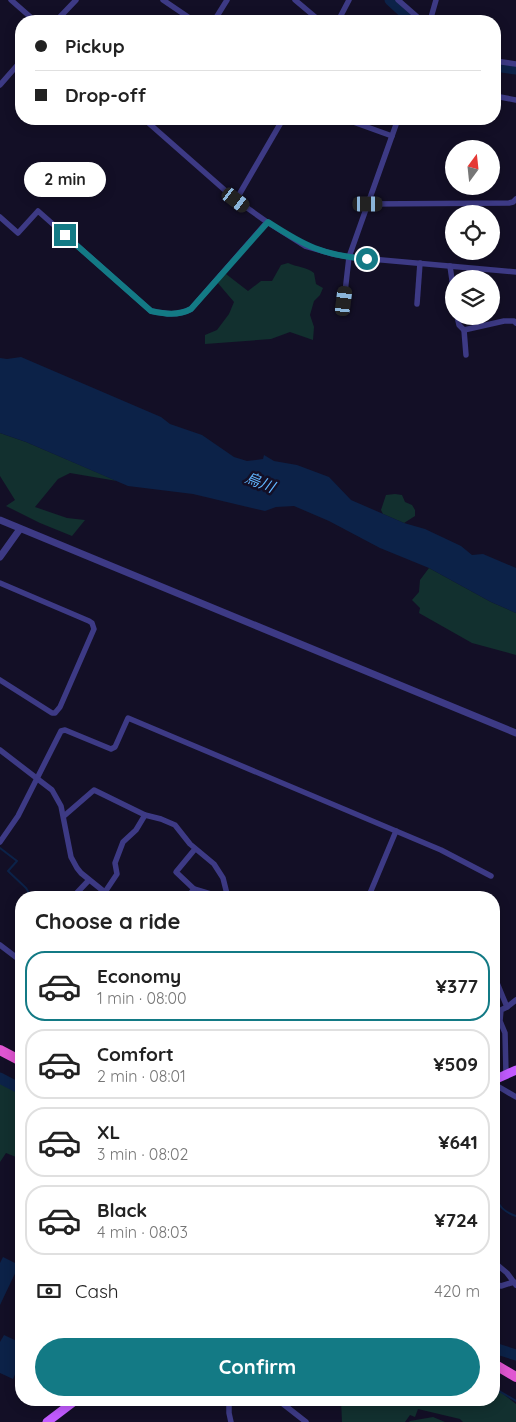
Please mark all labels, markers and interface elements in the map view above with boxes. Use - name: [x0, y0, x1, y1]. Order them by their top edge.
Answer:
- text: Pickup: [65, 34, 125, 58]
- text: Drop-off: [65, 83, 146, 107]
- north arrow: [445, 140, 500, 195]
- map controls: [445, 140, 500, 325]
- callout: 2 min: [24, 162, 106, 198]
- text: 2 min: [44, 169, 86, 189]
- car: [219, 185, 252, 215]
- car: [353, 197, 383, 212]
- button: locate: [445, 205, 500, 260]
- route end: [54, 224, 76, 246]
- route start: [356, 248, 378, 270]
- button: layers: [445, 270, 500, 325]
- car: [334, 285, 353, 317]
- water label: 烏川: [243, 468, 279, 497]
- text: Choose a ride: [35, 907, 180, 935]
- icon: car: [37, 964, 82, 1009]
- text: Economy: [97, 964, 181, 988]
- text: ¥377: [436, 974, 478, 998]
- text: 1 min · 08:00: [97, 988, 187, 1008]
- icon: car: [37, 1042, 82, 1087]
- text: Comfort: [97, 1042, 174, 1066]
- text: ¥509: [433, 1052, 478, 1076]
- text: 2 min · 08:01: [97, 1066, 186, 1086]
- icon: car: [37, 1120, 82, 1165]
- text: XL: [97, 1120, 120, 1144]
- text: ¥641: [438, 1130, 478, 1154]
- text: 3 min · 08:02: [97, 1144, 188, 1164]
- icon: car: [37, 1198, 82, 1243]
- text: Black: [97, 1198, 147, 1222]
- text: ¥724: [434, 1208, 478, 1232]
- text: 4 min · 08:03: [97, 1222, 188, 1242]
- icon: cash: [35, 1277, 63, 1305]
- text: Cash: [75, 1279, 119, 1303]
- text: 420 m: [434, 1281, 480, 1301]
- button: Confirm: [35, 1338, 480, 1396]

